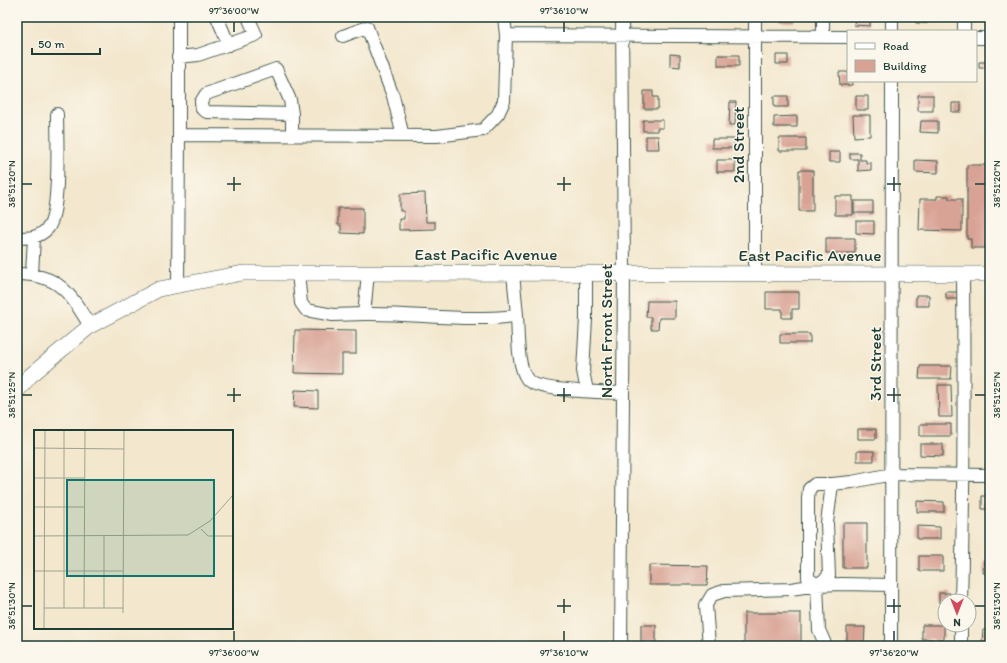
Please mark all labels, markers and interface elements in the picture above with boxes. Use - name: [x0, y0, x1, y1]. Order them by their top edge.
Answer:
- text: 97°36'00"W: [209, 4, 260, 17]
- text: 97°36'10"W: [540, 4, 589, 17]
- scale bar: [32, 30, 100, 56]
- legend: [847, 30, 977, 82]
- text: 50 m: [38, 37, 64, 51]
- text: Road: [883, 39, 909, 53]
- text: Building: [883, 59, 927, 73]
- street label: 2nd Street: [728, 106, 748, 183]
- text: 38°51'20"N: [5, 160, 18, 208]
- text: 38°51'20"N: [990, 160, 1003, 208]
- street label: East Pacific Avenue: [415, 244, 557, 264]
- street label: East Pacific Avenue: [739, 245, 881, 265]
- street label: North Front Street: [596, 264, 616, 398]
- street label: 3rd Street: [865, 326, 885, 401]
- text: 38°51'25"N: [5, 371, 18, 418]
- text: 38°51'25"N: [990, 371, 1003, 418]
- inset map: [34, 430, 233, 629]
- text: 38°51'30"N: [5, 582, 18, 630]
- text: 38°51'30"N: [990, 582, 1003, 630]
- north arrow: [937, 593, 977, 633]
- text: N: [953, 616, 961, 629]
- text: 97°36'00"W: [209, 646, 260, 659]
- text: 97°36'10"W: [540, 646, 589, 659]
- text: 97°36'20"W: [869, 646, 919, 659]

